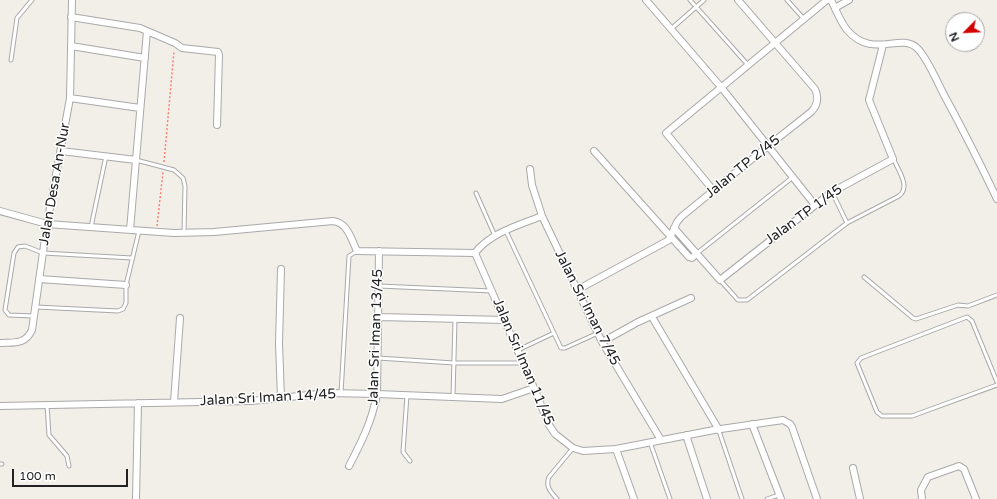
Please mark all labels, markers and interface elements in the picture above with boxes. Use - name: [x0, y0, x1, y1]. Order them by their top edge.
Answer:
- north arrow: [945, 12, 985, 52]
- text: N: [947, 30, 962, 43]
- street label: Jalan Desa An-Nur: [36, 122, 74, 246]
- street label: Jalan TP 2/45: [702, 132, 784, 202]
- street label: Jalan TP 1/45: [762, 181, 846, 249]
- street label: Jalan Sri Iman 7/45: [551, 248, 623, 368]
- street label: Jalan Sri Iman 13/45: [365, 269, 387, 405]
- street label: Jalan Sri Iman 11/45: [489, 296, 557, 428]
- street label: Jalan Sri Iman 14/45: [200, 386, 336, 410]
- scale bar: [14, 461, 130, 487]
- text: 100 m: [19, 469, 56, 483]

